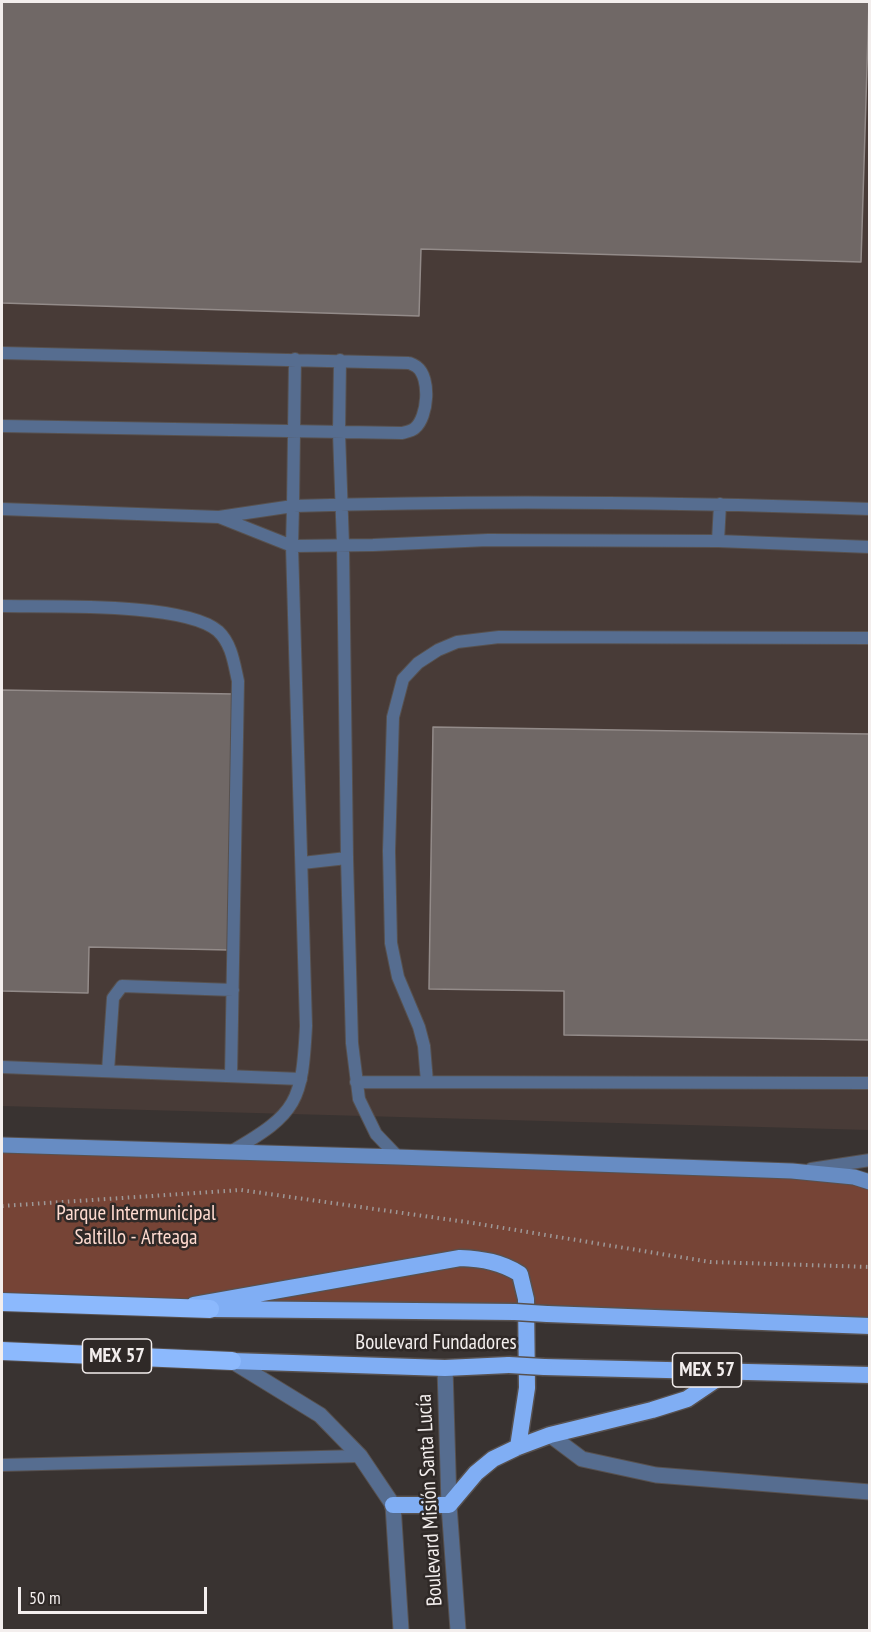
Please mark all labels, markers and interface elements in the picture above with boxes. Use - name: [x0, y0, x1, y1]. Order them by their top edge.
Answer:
- park label: Parque Intermunicipal Saltillo - Arteaga: [56, 1201, 216, 1251]
- street label: Boulevard Fundadores: [355, 1330, 517, 1356]
- road number: MEX 57: [82, 1339, 152, 1373]
- road number: MEX 57: [672, 1353, 742, 1387]
- street label: Boulevard Misión Santa Lucía: [412, 1393, 448, 1607]
- scale bar: [21, 1575, 210, 1613]
- text: 50 m: [29, 1586, 61, 1609]

